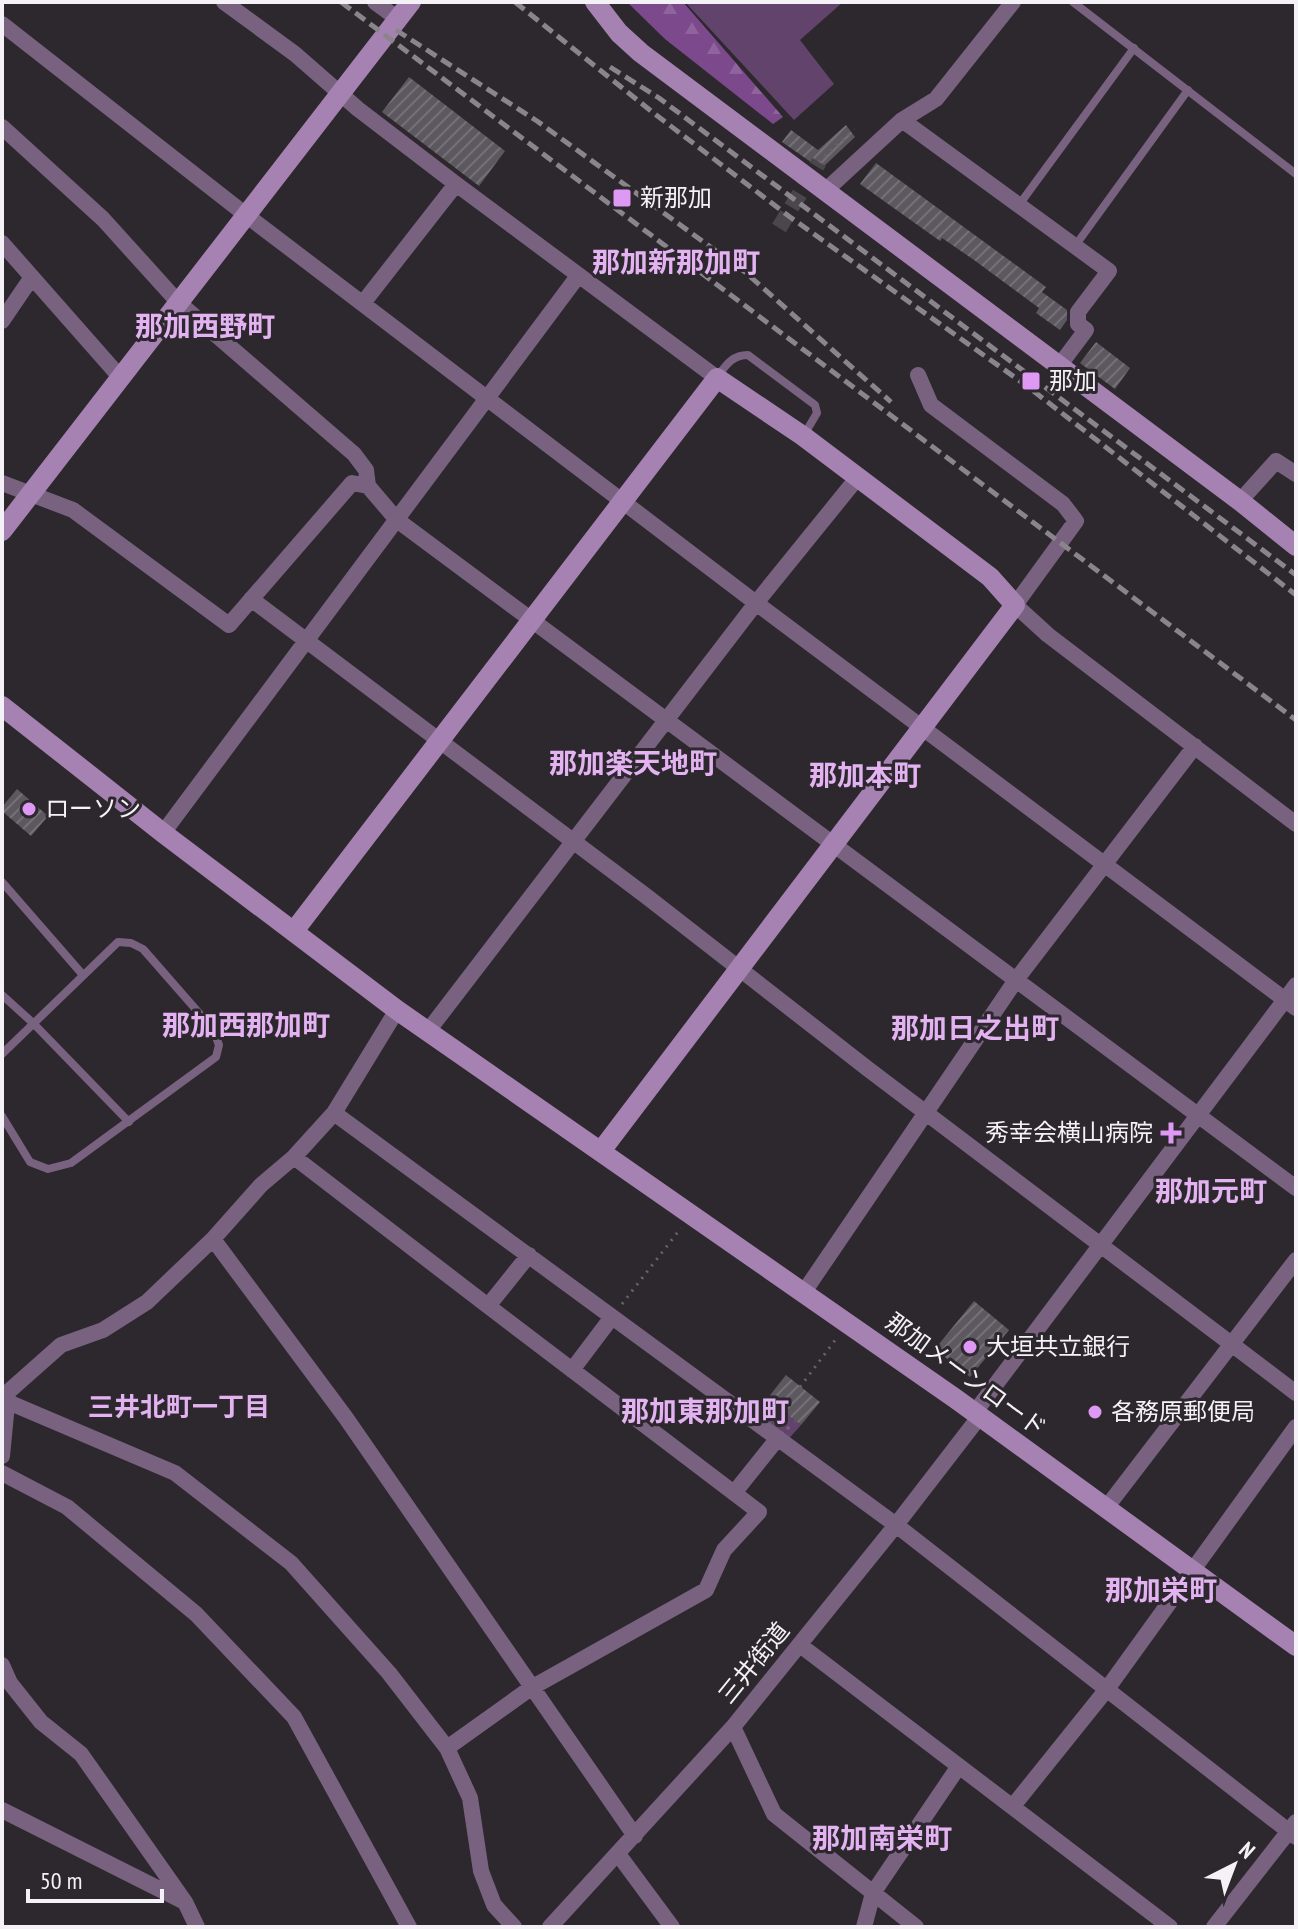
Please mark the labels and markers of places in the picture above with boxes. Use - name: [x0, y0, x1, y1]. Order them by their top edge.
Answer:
- place label: 新那加: [640, 182, 712, 213]
- marker: 新那加: [611, 187, 633, 209]
- place label: 那加: [1049, 365, 1097, 396]
- marker: 那加: [1020, 370, 1042, 392]
- place label: ローソン: [45, 793, 141, 824]
- marker: ローソン: [20, 800, 38, 818]
- place label: 秀幸会横山病院: [985, 1117, 1153, 1148]
- marker: 秀幸会横山病院: [1160, 1122, 1182, 1144]
- place label: 大垣共立銀行: [986, 1331, 1130, 1362]
- marker: 大垣共立銀行: [961, 1338, 979, 1356]
- place label: 各務原郵便局: [1111, 1396, 1255, 1427]
- marker: 各務原郵便局: [1086, 1403, 1104, 1421]

